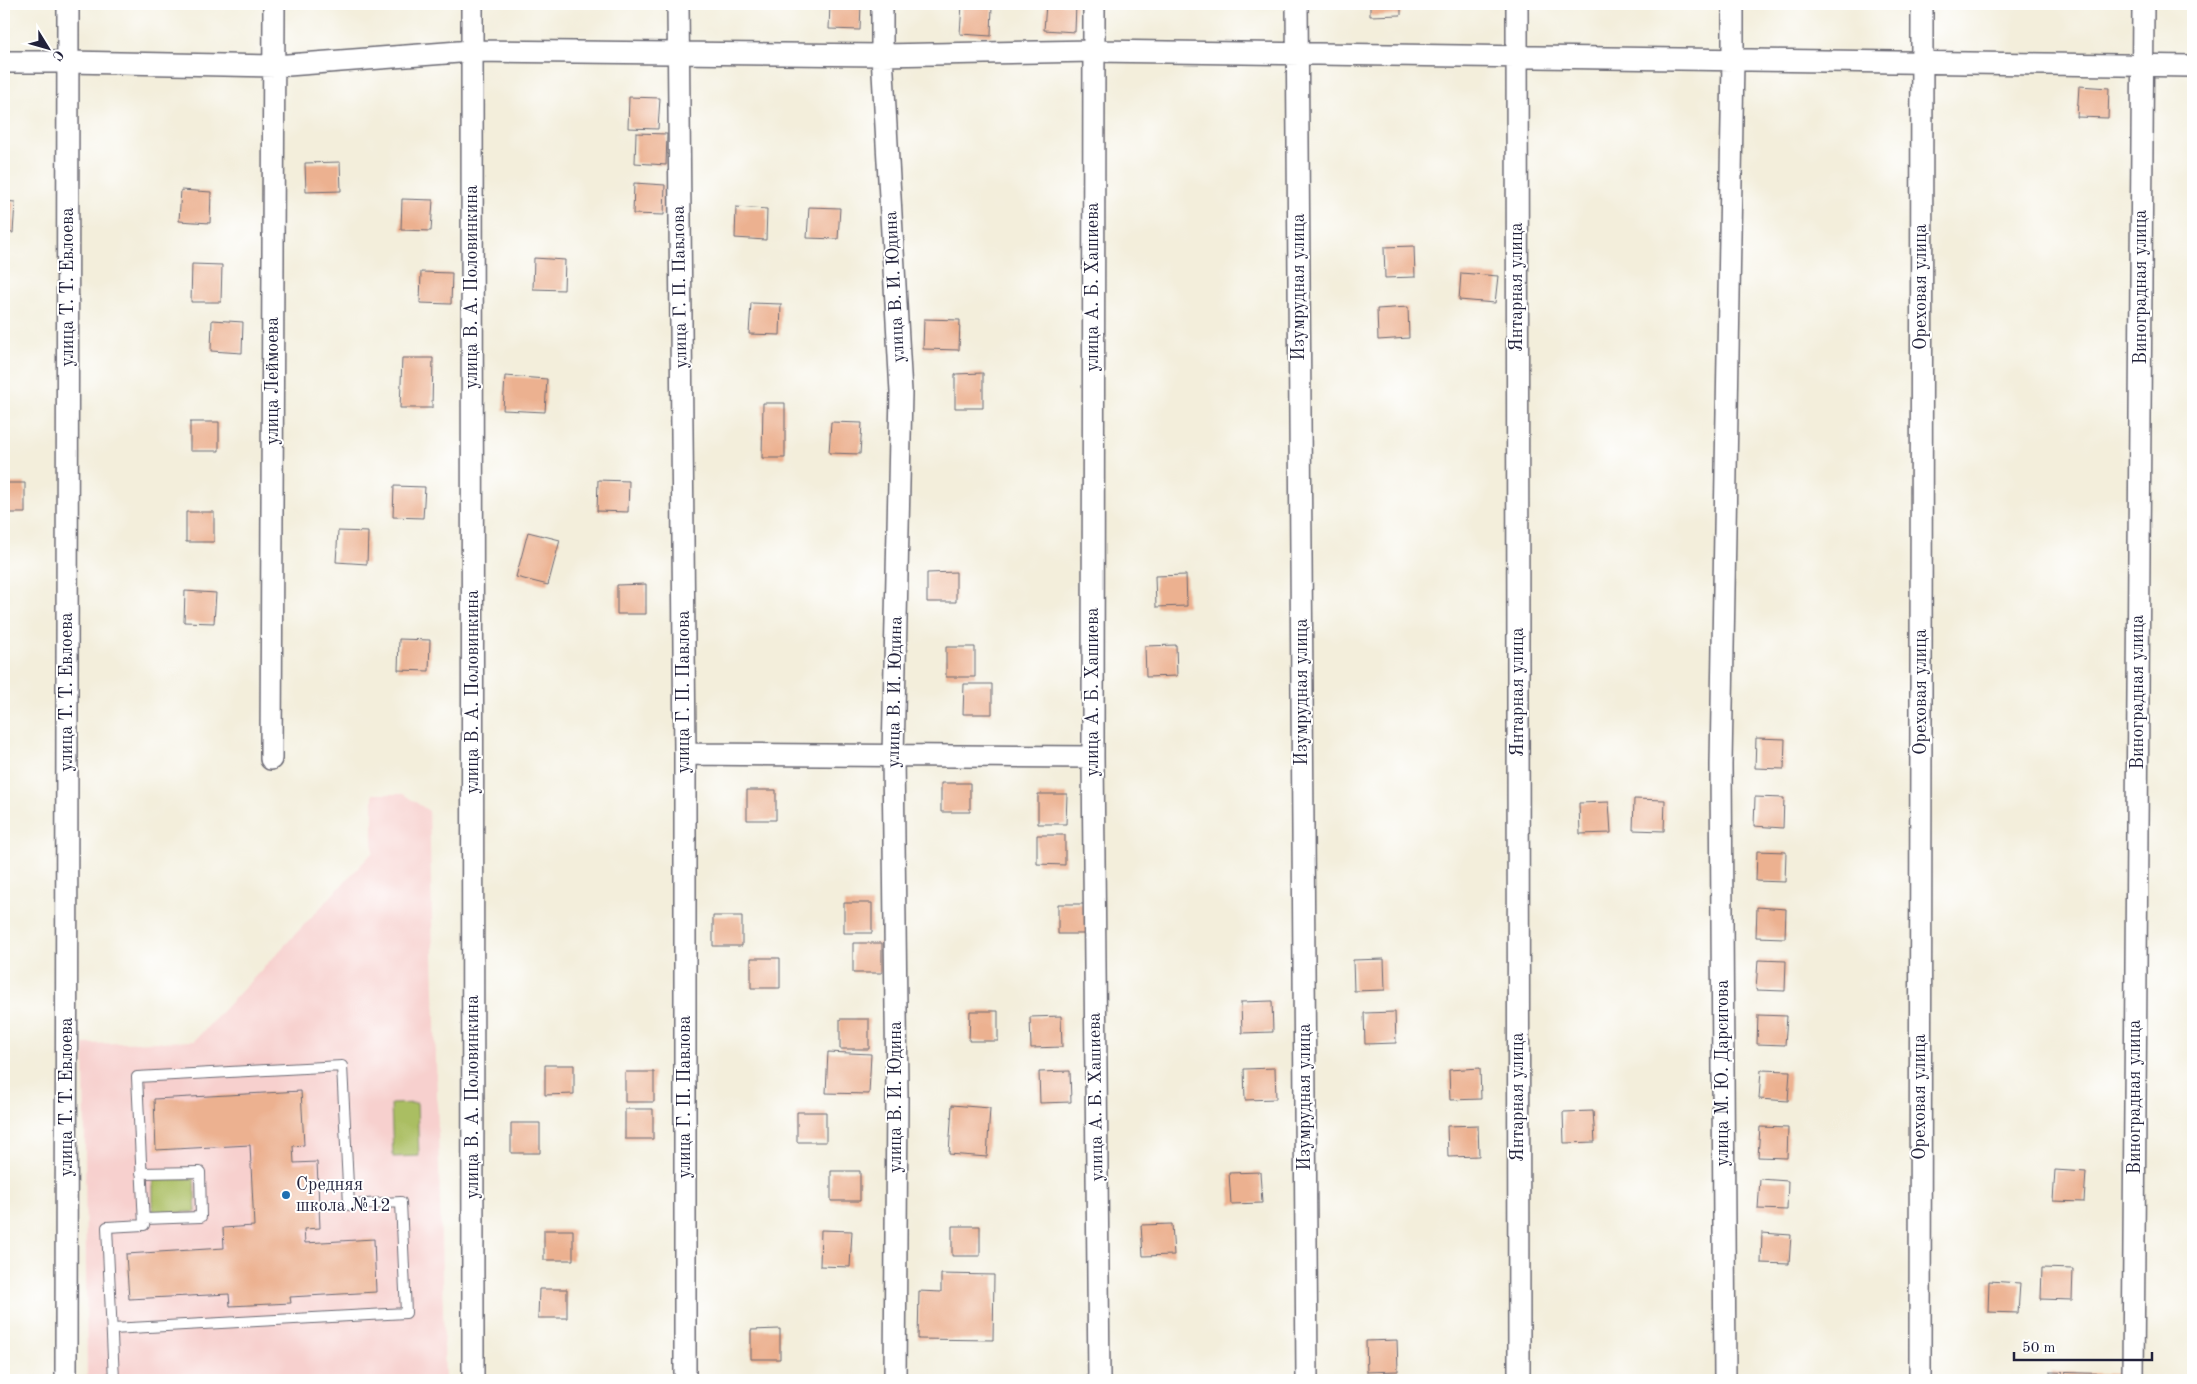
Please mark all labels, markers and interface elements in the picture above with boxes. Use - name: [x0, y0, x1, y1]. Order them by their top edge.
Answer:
- north arrow: [22, 22, 72, 72]
- text: С: [49, 47, 66, 63]
- street label: улица В. А. Половинкина: [463, 185, 481, 389]
- street label: улица А. Б. Хашиева: [1084, 202, 1102, 372]
- street label: улица Г. П. Павлова: [670, 205, 690, 369]
- street label: улица Т. Т. Евлоева: [59, 207, 77, 367]
- street label: Виноградная улица: [2132, 209, 2150, 364]
- street label: улица В. И. Юдина: [882, 211, 908, 363]
- street label: Изумрудная улица: [1290, 213, 1308, 361]
- street label: Янтарная улица: [1508, 222, 1526, 352]
- street label: Ореховая улица: [1912, 224, 1930, 350]
- street label: улица Леймоева: [264, 317, 282, 445]
- street label: улица В. А. Половинкина: [464, 590, 482, 794]
- street label: улица А. Б. Хашиева: [1084, 607, 1102, 777]
- street label: улица Г. П. Павлова: [675, 610, 693, 774]
- street label: улица Т. Т. Евлоева: [58, 612, 76, 772]
- street label: Виноградная улица: [2129, 614, 2147, 769]
- street label: улица В. И. Юдина: [885, 616, 905, 768]
- street label: Изумрудная улица: [1293, 618, 1311, 766]
- street label: Янтарная улица: [1509, 627, 1527, 757]
- street label: Ореховая улица: [1912, 629, 1930, 755]
- street label: улица М. Ю. Дарсигова: [1714, 979, 1732, 1166]
- street label: улица В. А. Половинкина: [464, 995, 482, 1199]
- street label: улица А. Б. Хашиева: [1086, 1012, 1106, 1182]
- street label: улица Г. П. Павлова: [676, 1015, 694, 1179]
- street label: улица Т. Т. Евлоева: [58, 1017, 76, 1177]
- street label: Виноградная улица: [2126, 1019, 2144, 1174]
- street label: улица В. И. Юдина: [887, 1021, 905, 1173]
- street label: Изумрудная улица: [1296, 1023, 1314, 1171]
- street label: Янтарная улица: [1509, 1032, 1527, 1162]
- street label: Ореховая улица: [1911, 1034, 1929, 1160]
- place label: Средняя школа №12: [296, 1176, 391, 1215]
- marker: Средняя школа №12: [280, 1189, 292, 1201]
- scale bar: [2014, 1329, 2152, 1361]
- text: 50 m: [2022, 1341, 2056, 1356]

